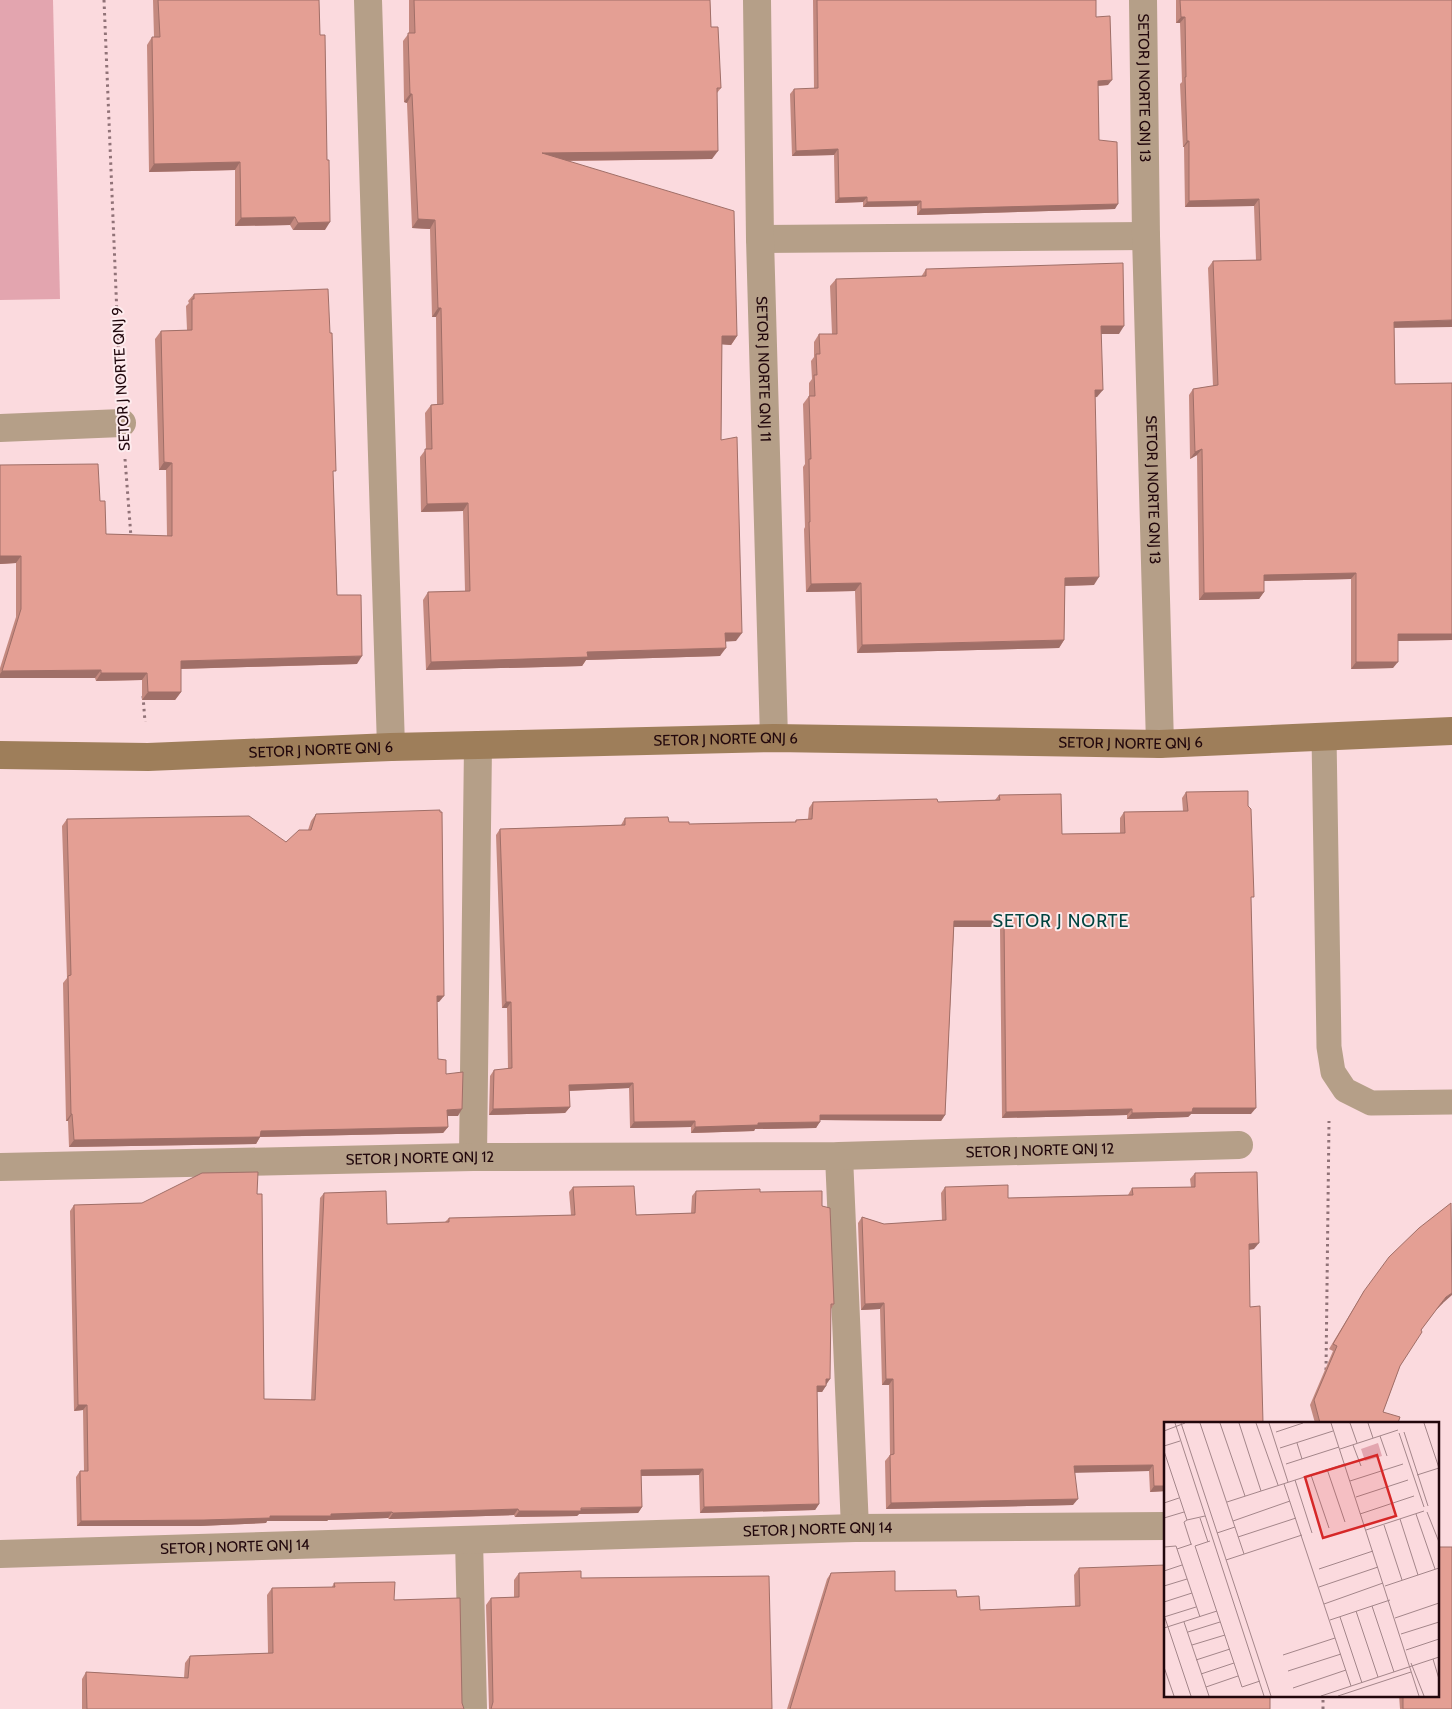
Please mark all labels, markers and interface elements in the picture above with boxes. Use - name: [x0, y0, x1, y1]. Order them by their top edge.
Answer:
- street label: SETOR J NORTE QNJ 13: [1134, 13, 1154, 163]
- street label: SETOR J NORTE QNJ 11: [753, 296, 775, 442]
- street label: SETOR J NORTE QNJ 9: [108, 306, 134, 452]
- street label: SETOR J NORTE QNJ 13: [1142, 415, 1164, 565]
- street label: SETOR J NORTE QNJ 6: [653, 729, 798, 750]
- street label: SETOR J NORTE QNJ 6: [1058, 733, 1203, 753]
- street label: SETOR J NORTE QNJ 6: [248, 738, 393, 762]
- district label: SETOR J NORTE: [993, 910, 1129, 932]
- street label: SETOR J NORTE QNJ 12: [965, 1139, 1114, 1162]
- street label: SETOR J NORTE QNJ 12: [345, 1148, 494, 1169]
- inset map: [1164, 1422, 1440, 1696]
- street label: SETOR J NORTE QNJ 14: [743, 1519, 893, 1540]
- street label: SETOR J NORTE QNJ 14: [160, 1536, 310, 1558]

